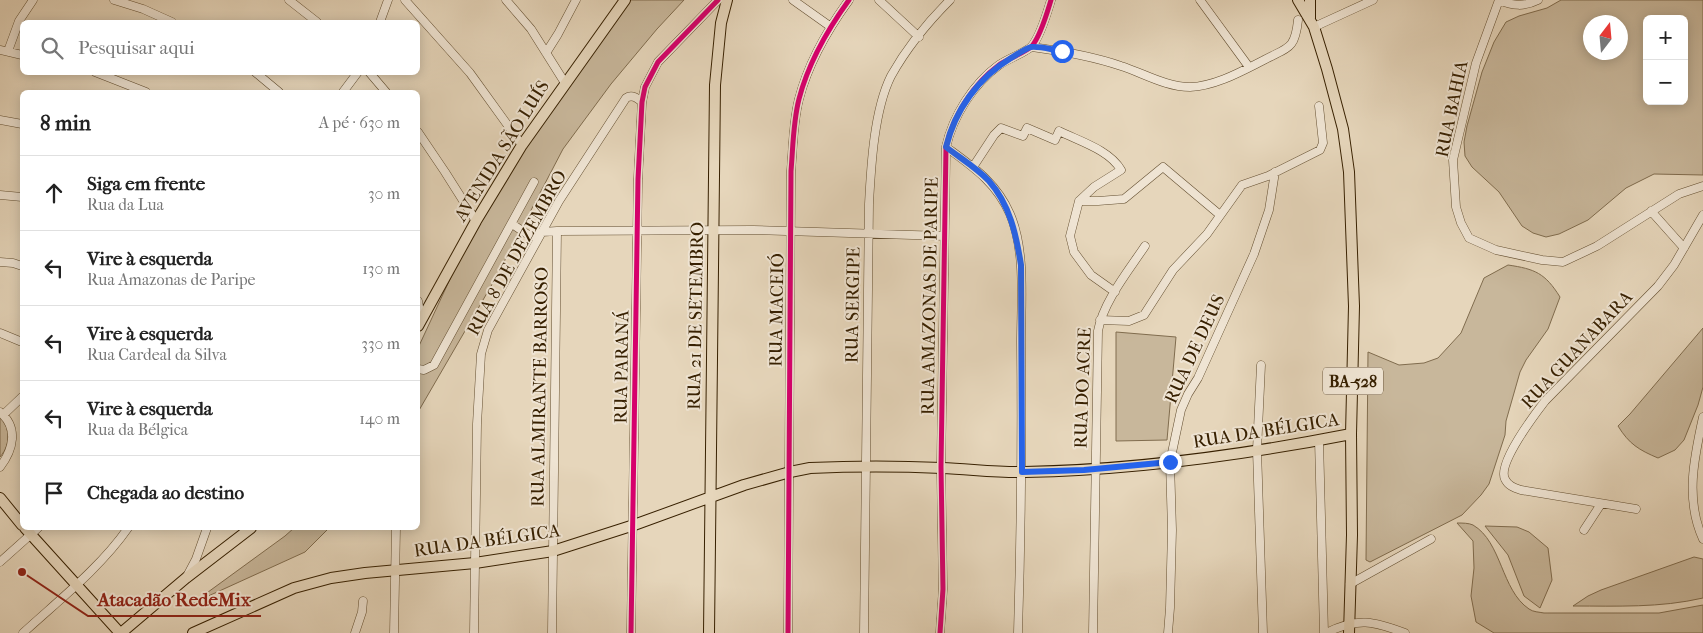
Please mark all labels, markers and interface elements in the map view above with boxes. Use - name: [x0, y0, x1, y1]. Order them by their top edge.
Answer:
- north arrow: [1583, 15, 1628, 60]
- map controls: [1643, 15, 1688, 105]
- button: +: [1643, 15, 1688, 60]
- search box: [20, 20, 420, 75]
- icon: search: [38, 34, 66, 62]
- text: Pesquisar aqui: [78, 37, 195, 59]
- route start: [1051, 40, 1074, 63]
- street label: RUA BAHIA: [1432, 58, 1473, 159]
- button: −: [1643, 60, 1688, 105]
- street label: AVENIDA SÃO LUÍS: [449, 76, 554, 226]
- text: 8 min: [40, 111, 91, 135]
- text: A pé · 630 m: [319, 113, 400, 132]
- street label: RUA 8 DE DEZEMBRO: [463, 167, 571, 339]
- text: Siga em frente: [87, 173, 205, 195]
- street label: RUA AMAZONAS DE PARIPE: [917, 177, 943, 415]
- icon: ahead: [40, 179, 68, 207]
- text: 30 m: [368, 184, 400, 203]
- text: Rua da Lua: [87, 195, 164, 214]
- street label: RUA 21 DE SETEMBRO: [684, 222, 708, 410]
- street label: RUA SERGIPE: [841, 247, 865, 363]
- text: Vire à esquerda: [87, 248, 213, 270]
- street label: RUA MACEIÓ: [764, 253, 788, 367]
- icon: left: [40, 254, 68, 282]
- text: 130 m: [362, 259, 400, 278]
- street label: RUA ALMIRANTE BARROSO: [527, 267, 553, 507]
- text: Rua Amazonas de Paripe: [87, 270, 256, 289]
- street label: RUA GUANABARA: [1517, 286, 1637, 413]
- street label: RUA DE DEUS: [1161, 291, 1229, 407]
- street label: RUA PARANÁ: [610, 310, 633, 424]
- text: Vire à esquerda: [87, 323, 213, 345]
- street label: RUA DO ACRE: [1070, 327, 1096, 449]
- icon: left: [40, 329, 68, 357]
- text: 330 m: [361, 334, 400, 353]
- text: Rua Cardeal da Silva: [87, 345, 227, 364]
- road number: BA-528: [1323, 368, 1383, 394]
- text: Vire à esquerda: [87, 398, 213, 420]
- icon: left: [40, 404, 68, 432]
- street label: RUA DA BÉLGICA: [1191, 408, 1341, 453]
- text: 140 m: [359, 409, 400, 428]
- text: Rua da Bélgica: [87, 420, 188, 439]
- route end: [1159, 451, 1182, 474]
- icon: arrive: [40, 479, 68, 507]
- text: Chegada ao destino: [87, 482, 244, 504]
- street label: RUA DA BÉLGICA: [412, 519, 562, 562]
- callout: Atacadão RedeMix: [88, 582, 261, 616]
- text: Atacadão RedeMix: [96, 589, 252, 611]

